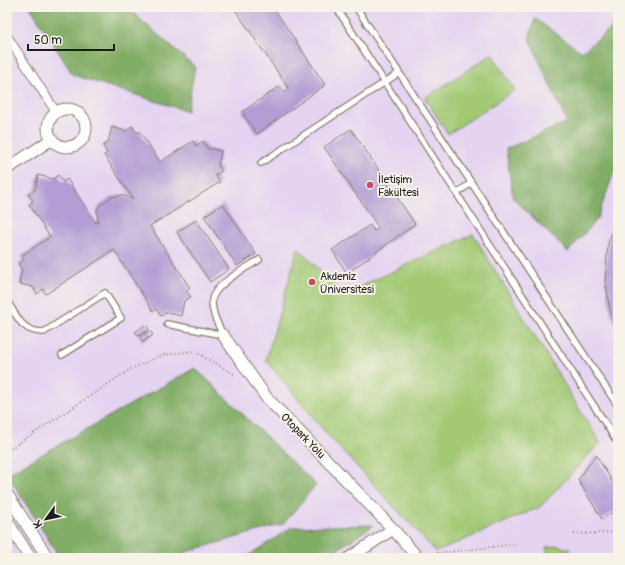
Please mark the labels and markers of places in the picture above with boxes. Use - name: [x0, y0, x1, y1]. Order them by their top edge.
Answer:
- place label: İletişim Fakültesi: [378, 173, 419, 199]
- marker: İletişim Fakültesi: [365, 180, 375, 190]
- place label: Akdeniz Üniversitesi: [320, 270, 374, 296]
- marker: Akdeniz Üniversitesi: [307, 277, 317, 287]

